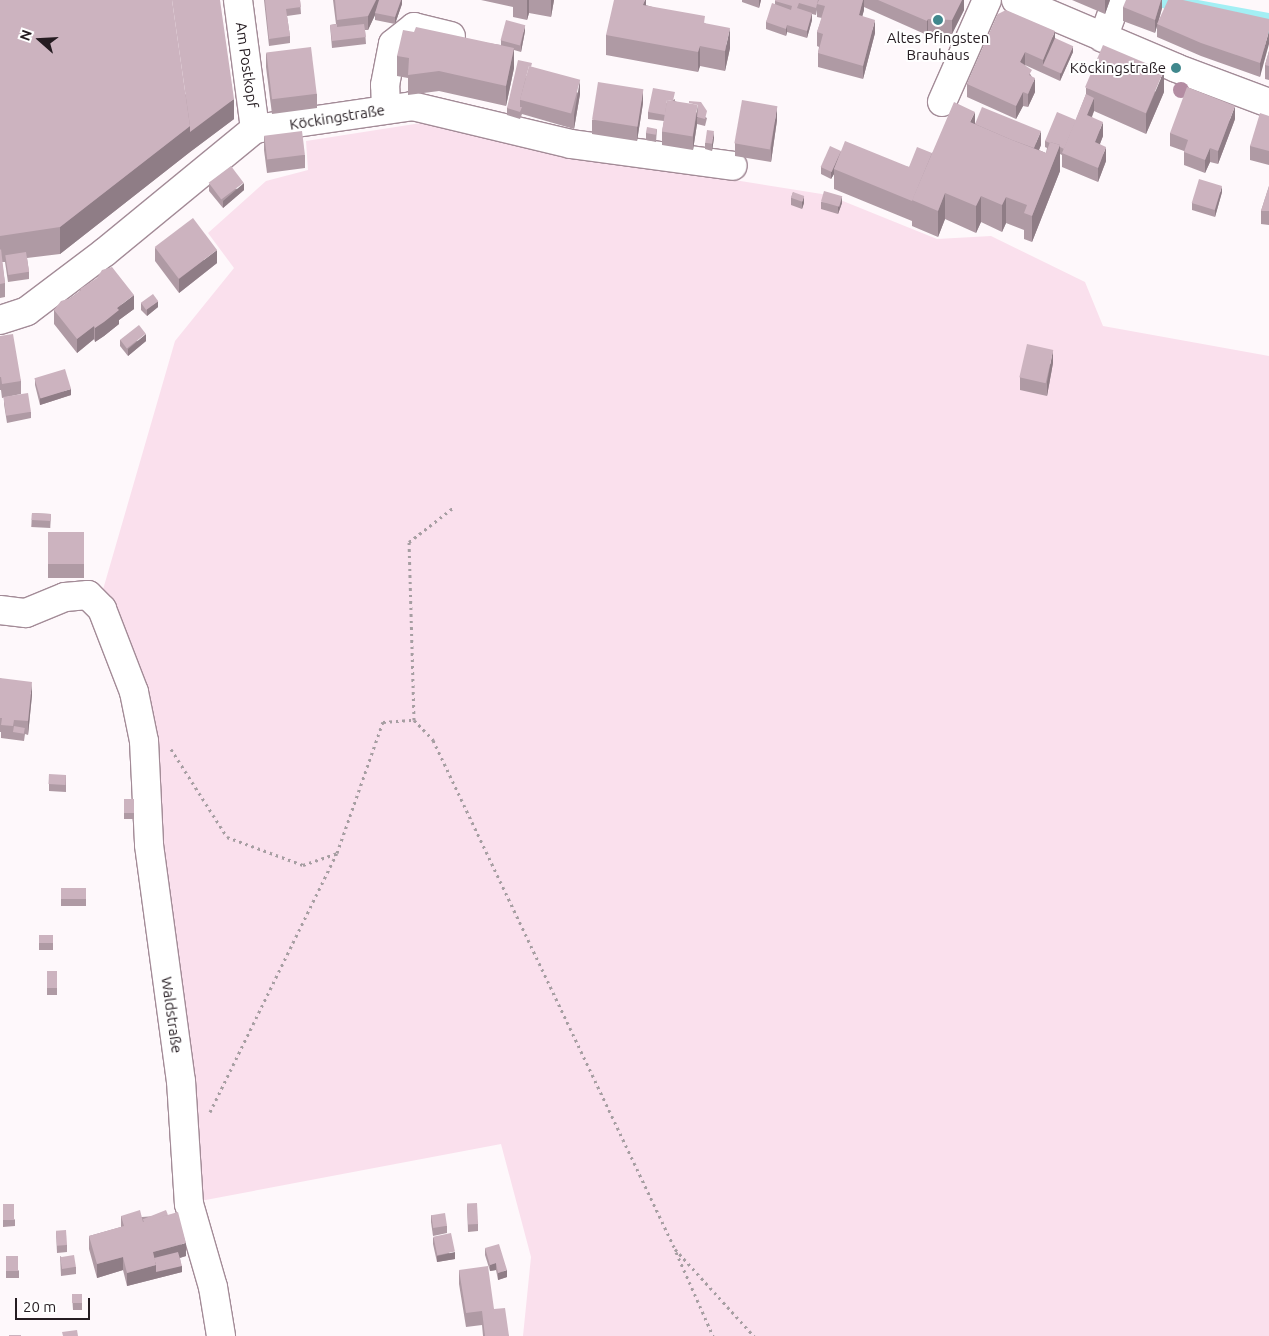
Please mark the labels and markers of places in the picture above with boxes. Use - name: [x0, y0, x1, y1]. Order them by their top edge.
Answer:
- marker: Altes Pfingsten Brauhaus: [932, 14, 944, 26]
- place label: Altes Pfingsten Brauhaus: [887, 28, 989, 63]
- place label: Köckingstraße: [1070, 59, 1166, 77]
- marker: Köckingstraße: [1170, 62, 1182, 74]

